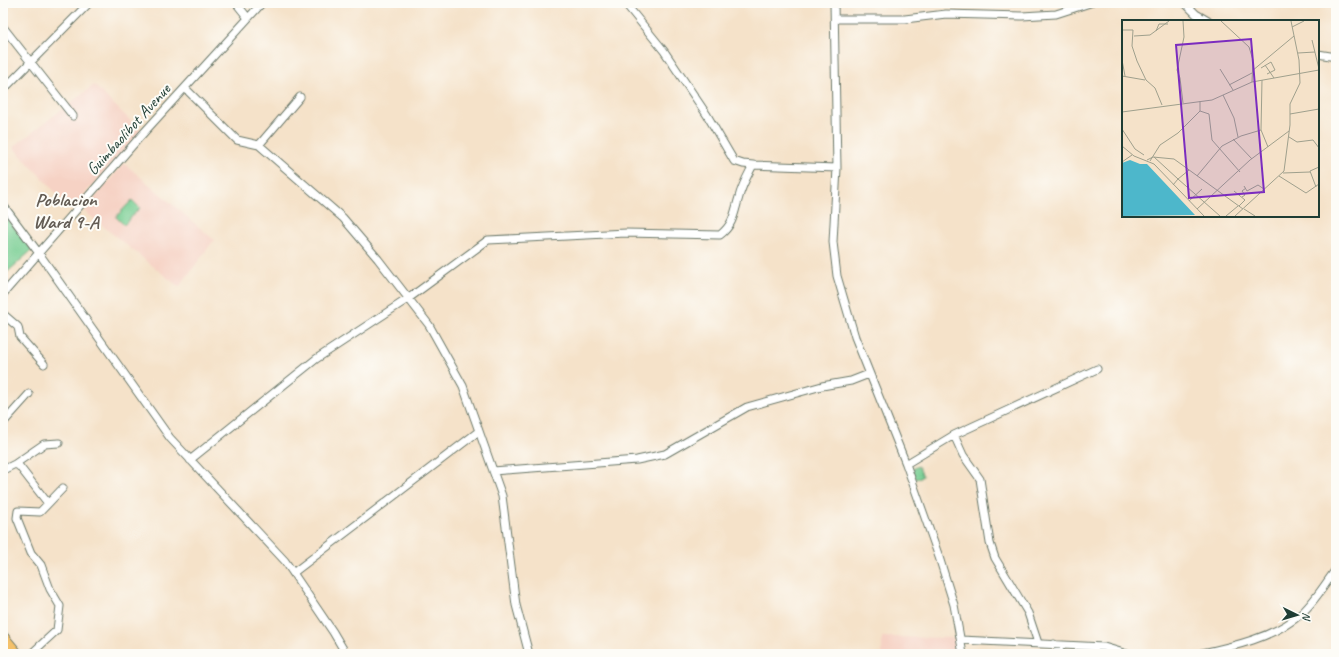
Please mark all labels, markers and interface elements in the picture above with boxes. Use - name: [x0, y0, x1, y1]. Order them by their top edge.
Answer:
- inset map: [1122, 20, 1319, 217]
- street label: Guimbaolibot Avenue: [82, 78, 176, 179]
- district label: Poblacion Ward 9-A: [33, 188, 100, 234]
- north arrow: [1277, 595, 1317, 635]
- text: N: [1300, 612, 1314, 622]

